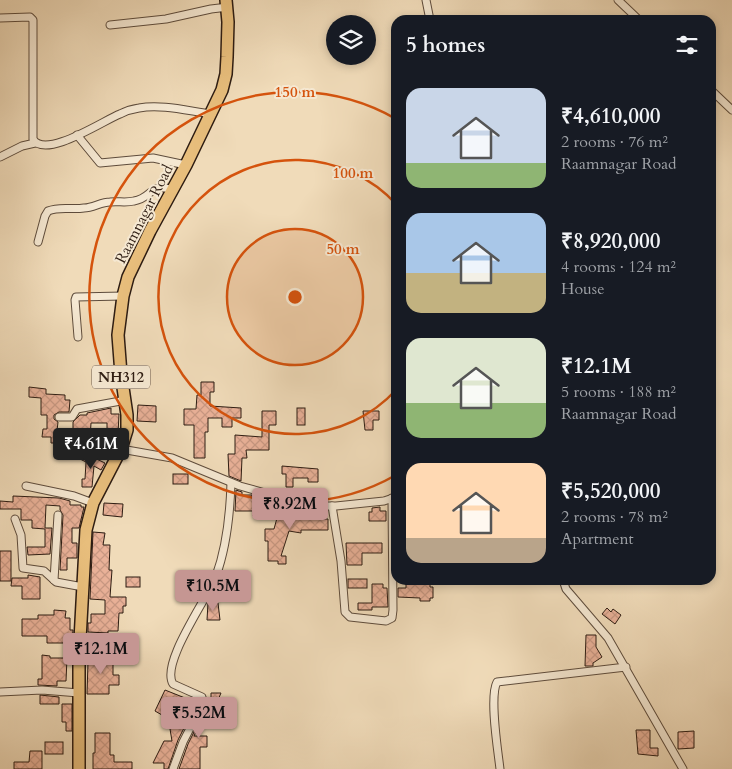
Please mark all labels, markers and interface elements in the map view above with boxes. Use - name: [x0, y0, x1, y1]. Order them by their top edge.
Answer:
- map controls: [326, 15, 376, 65]
- button: layers: [326, 15, 376, 65]
- text: 5 homes: [406, 31, 485, 60]
- icon: filters: [673, 31, 701, 59]
- text: 150 m: [275, 82, 316, 102]
- text: ₹4,610,000: [561, 102, 661, 131]
- icon: home: [446, 108, 506, 168]
- text: 2 rooms · 76 m²: [561, 131, 668, 153]
- text: Raamnagar Road: [561, 153, 677, 175]
- street label: Raamnagar Road: [110, 161, 178, 267]
- text: 100 m: [333, 163, 374, 183]
- text: ₹8,920,000: [561, 227, 661, 256]
- icon: home: [446, 233, 506, 293]
- text: 50 m: [326, 239, 360, 259]
- text: 4 rooms · 124 m²: [561, 256, 676, 278]
- text: House: [561, 278, 604, 300]
- centre of rings: [286, 288, 304, 306]
- text: ₹12.1M: [561, 352, 632, 381]
- icon: home: [446, 358, 506, 418]
- road number: NH312: [92, 366, 150, 388]
- text: 5 rooms · 188 m²: [561, 381, 676, 403]
- text: Raamnagar Road: [561, 403, 677, 425]
- pin: ₹4.61M: [50, 428, 132, 470]
- text: ₹4.61M: [64, 433, 118, 455]
- text: ₹5,520,000: [561, 477, 661, 506]
- icon: home: [446, 483, 506, 543]
- pin: ₹8.92M: [249, 488, 331, 530]
- text: ₹8.92M: [263, 493, 317, 515]
- text: 2 rooms · 78 m²: [561, 506, 668, 528]
- text: Apartment: [561, 528, 634, 550]
- pin: ₹10.5M: [172, 570, 254, 612]
- text: ₹10.5M: [186, 575, 240, 597]
- pin: ₹12.1M: [60, 632, 142, 675]
- text: ₹12.1M: [74, 638, 128, 660]
- pin: ₹5.52M: [158, 696, 240, 739]
- text: ₹5.52M: [172, 702, 226, 724]

